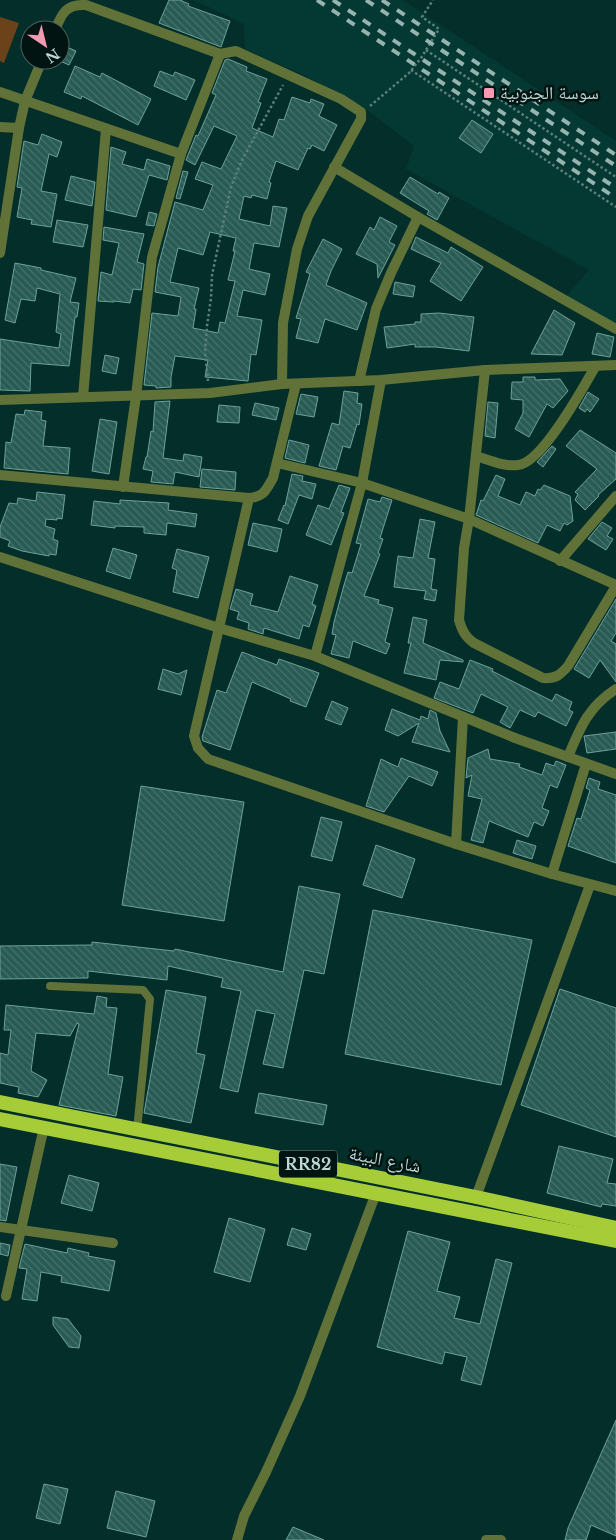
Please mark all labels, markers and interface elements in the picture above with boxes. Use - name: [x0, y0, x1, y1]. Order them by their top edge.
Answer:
- north arrow: [20, 20, 70, 70]
- text: N: [42, 44, 63, 67]
- place label: سوسة الجنوبية: [500, 82, 599, 104]
- marker: سوسة الجنوبية: [482, 86, 496, 100]
- street label: شارع البيئة: [347, 1142, 423, 1178]
- road number: RR82: [279, 1150, 337, 1178]

